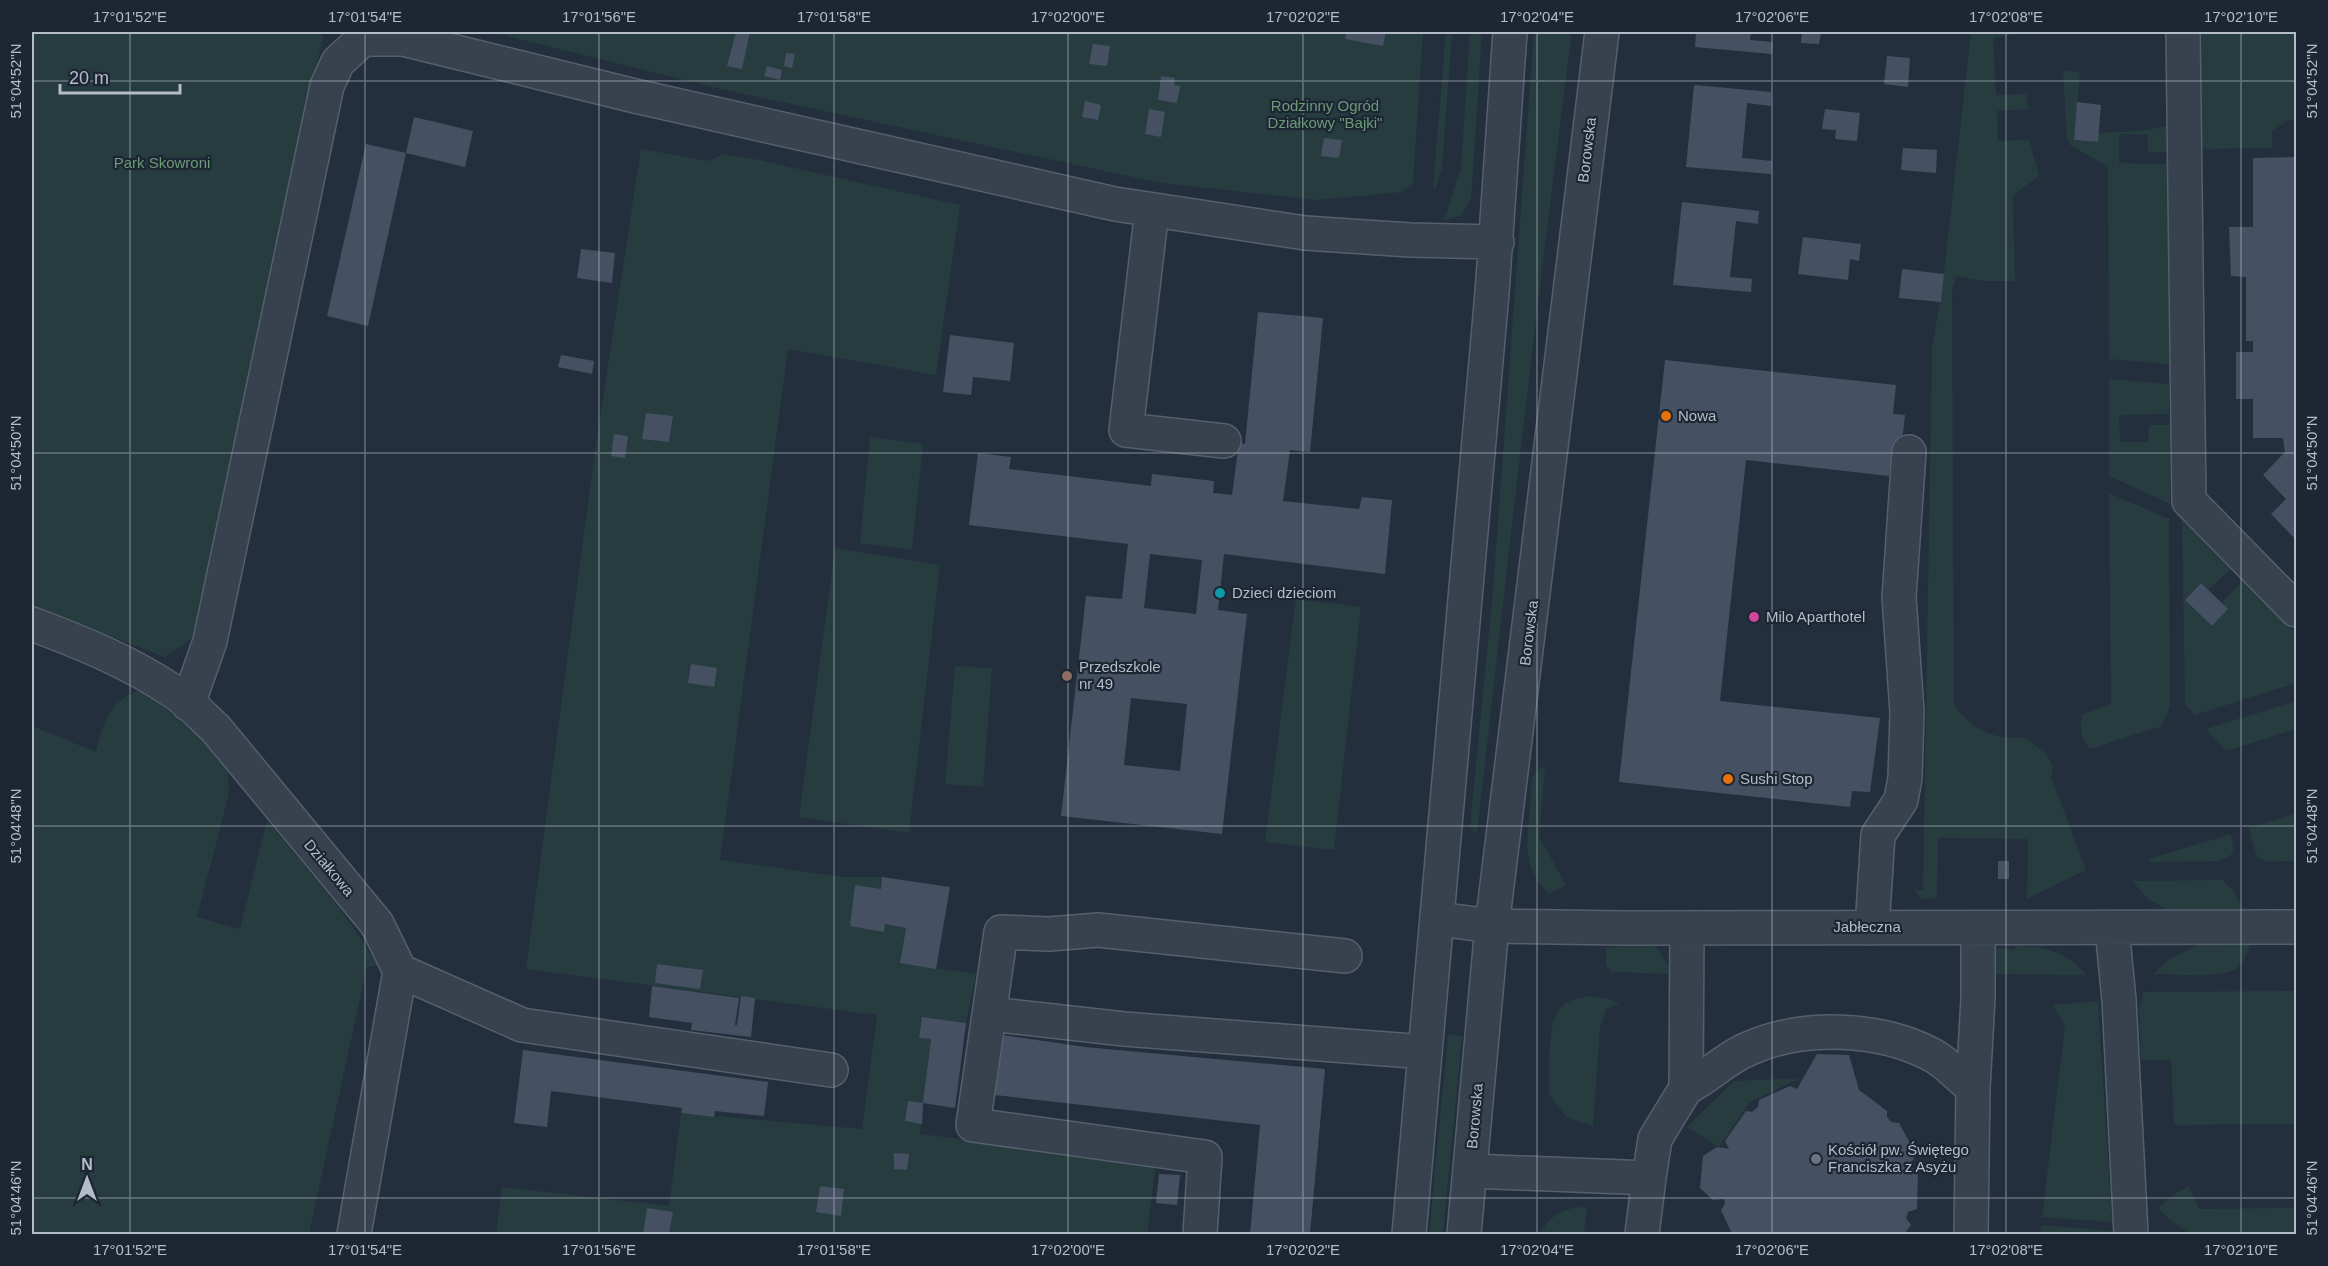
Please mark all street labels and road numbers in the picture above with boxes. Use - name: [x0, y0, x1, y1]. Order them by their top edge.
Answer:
- street label: Borowska: [1574, 116, 1599, 184]
- street label: Borowska: [1516, 599, 1541, 667]
- street label: Działkowa: [301, 836, 358, 900]
- street label: Jabłeczna: [1833, 918, 1901, 935]
- street label: Borowska: [1463, 1082, 1486, 1150]

